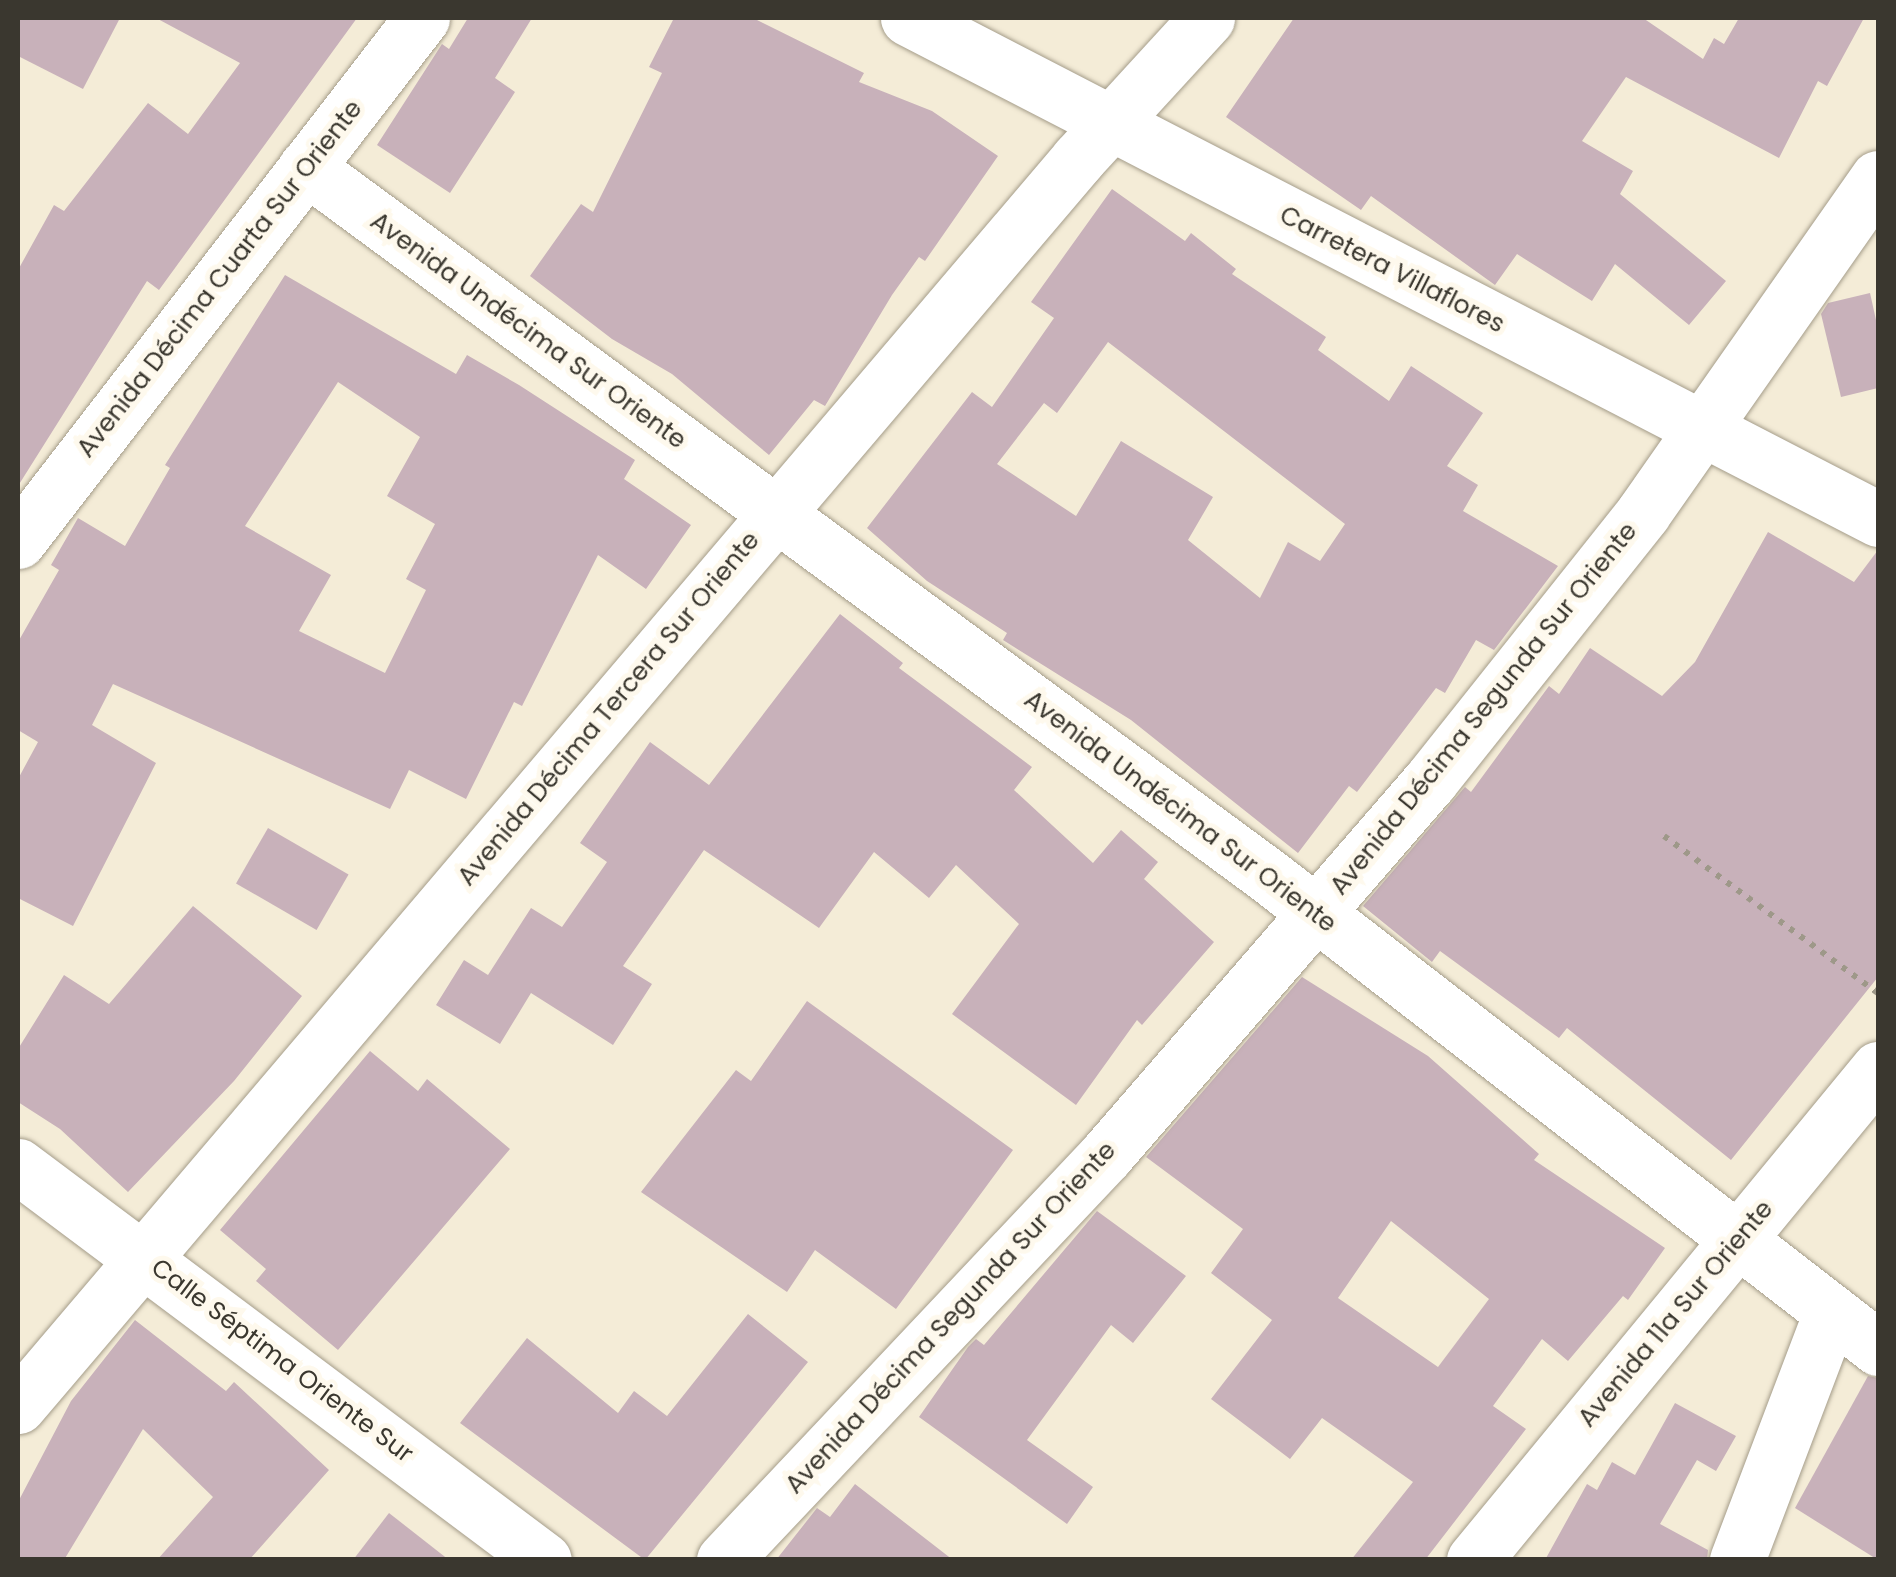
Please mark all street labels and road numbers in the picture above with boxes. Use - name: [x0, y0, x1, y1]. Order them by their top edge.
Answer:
- street label: Avenida Décima Cuarta Sur Oriente: [71, 94, 369, 464]
- street label: Carretera Villaflores: [1275, 200, 1509, 340]
- street label: Avenida Undécima Sur Oriente: [364, 206, 692, 456]
- street label: Avenida Décima Segunda Sur Oriente: [1324, 517, 1644, 901]
- street label: Avenida Décima Tercera Sur Oriente: [452, 526, 766, 892]
- street label: Avenida Undécima Sur Oriente: [1018, 685, 1342, 939]
- street label: Avenida Décima Segunda Sur Oriente: [780, 1136, 1122, 1500]
- street label: Avenida 11a Sur Oriente: [1572, 1195, 1780, 1433]
- street label: Calle Séptima Oriente Sur: [145, 1253, 419, 1469]

